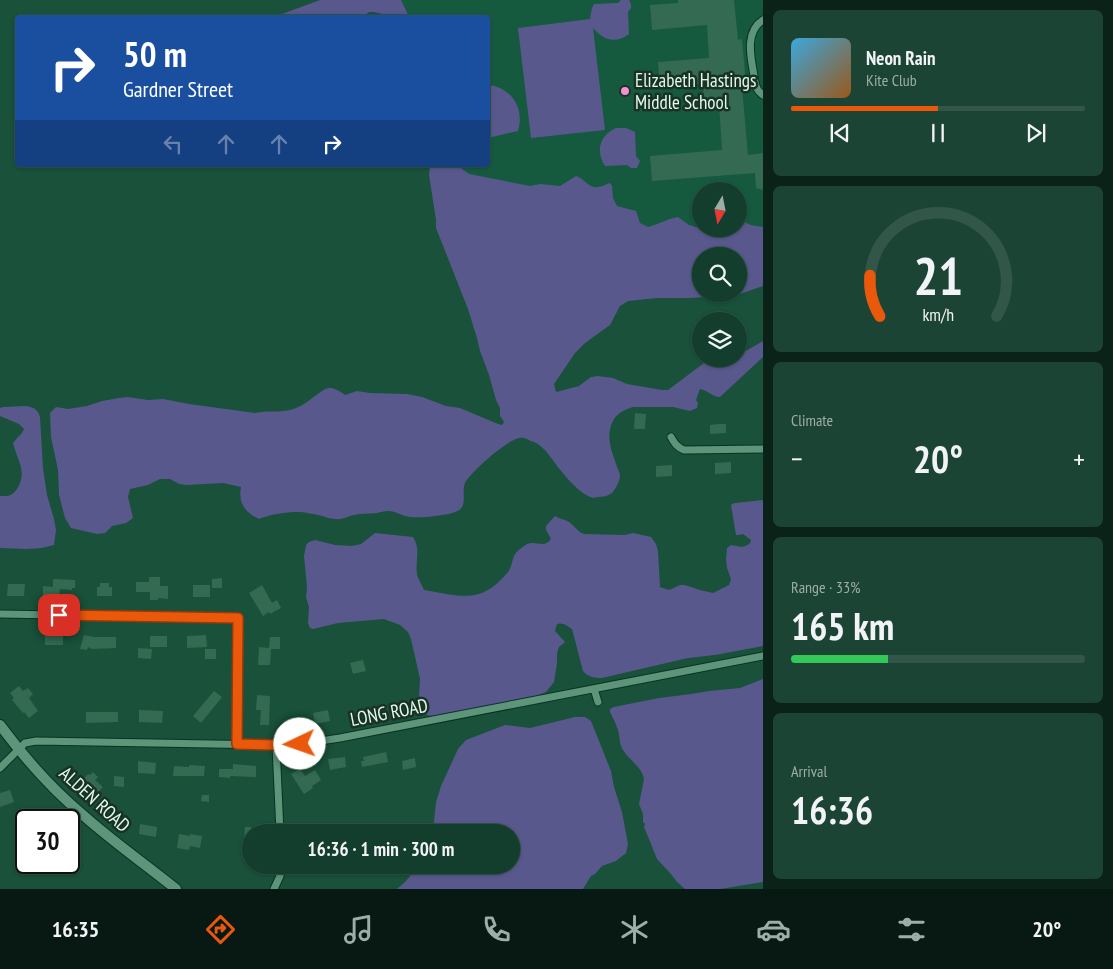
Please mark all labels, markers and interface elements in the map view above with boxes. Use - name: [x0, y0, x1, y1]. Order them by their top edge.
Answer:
- text: 50 m: [123, 31, 187, 77]
- icon: right: [40, 35, 105, 100]
- text: Neon Rain: [866, 46, 935, 70]
- place label: Elizabeth Hastings Middle School: [635, 68, 756, 114]
- text: Kite Club: [866, 70, 917, 90]
- text: Gardner Street: [123, 75, 233, 103]
- marker: Elizabeth Hastings Middle School: [619, 85, 631, 97]
- icon: previous: [826, 119, 854, 147]
- icon: pause: [924, 119, 952, 147]
- icon: next: [1022, 119, 1050, 147]
- icon: left: [159, 130, 187, 158]
- icon: ahead: [212, 130, 240, 158]
- icon: ahead: [265, 130, 293, 158]
- icon: right: [318, 130, 346, 158]
- north arrow: [692, 182, 748, 238]
- map controls: [692, 182, 747, 367]
- text: 21: [913, 242, 963, 309]
- button: search: [692, 247, 747, 302]
- text: km/h: [922, 303, 954, 326]
- button: layers: [692, 312, 747, 367]
- text: Climate: [791, 410, 833, 430]
- text: 20°: [913, 434, 963, 483]
- text: −: [791, 440, 803, 477]
- text: +: [1073, 440, 1085, 477]
- text: Range · 33%: [791, 577, 860, 597]
- pin: [38, 594, 80, 636]
- icon: arrive: [45, 601, 73, 629]
- text: 165 km: [791, 601, 894, 650]
- street label: LONG ROAD: [348, 693, 430, 731]
- position arrow: [273, 717, 325, 769]
- street label: ALDEN ROAD: [55, 761, 135, 837]
- text: Arrival: [791, 761, 827, 781]
- text: 16:36: [791, 785, 873, 834]
- speed limit sign: 30: [15, 809, 80, 874]
- text: 16:36 · 1 min · 300 m: [308, 837, 454, 861]
- icon: directions: [203, 912, 238, 947]
- icon: music: [341, 912, 376, 947]
- icon: phone: [479, 912, 514, 947]
- icon: climate: [617, 912, 652, 947]
- icon: car: [756, 912, 791, 947]
- icon: filters: [894, 912, 929, 947]
- text: 16:35: [52, 915, 99, 943]
- text: 20°: [1032, 915, 1061, 943]

